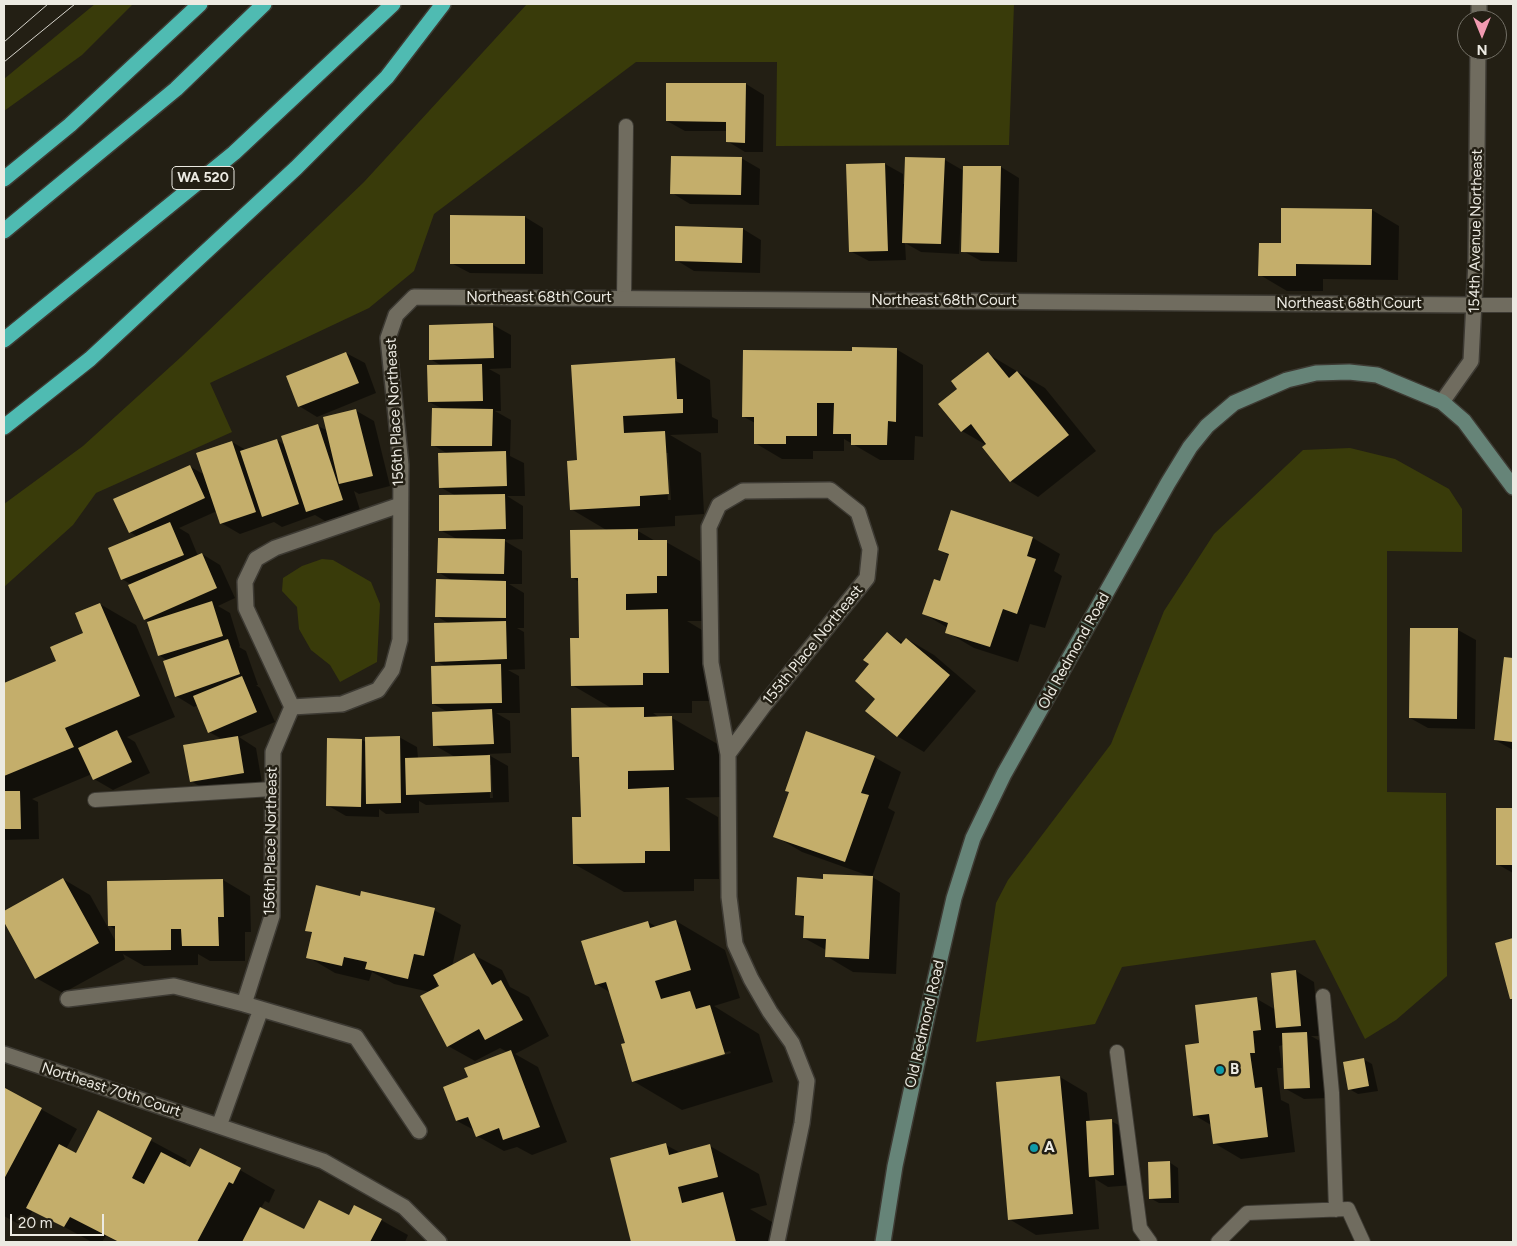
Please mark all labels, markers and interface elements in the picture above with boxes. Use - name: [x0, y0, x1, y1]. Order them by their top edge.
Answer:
- north arrow: [1457, 10, 1507, 60]
- text: N: [1477, 41, 1487, 58]
- street label: 154th Avenue Northeast: [1466, 149, 1486, 313]
- road number: WA 520: [172, 167, 234, 190]
- street label: Northeast 68th Court: [466, 289, 612, 307]
- street label: Northeast 68th Court: [871, 292, 1017, 310]
- street label: Northeast 68th Court: [1276, 295, 1422, 313]
- street label: 156th Place Northeast: [382, 337, 408, 487]
- street label: 155th Place Northeast: [759, 582, 867, 708]
- street label: Old Redmond Road: [1034, 589, 1114, 713]
- street label: 156th Place Northeast: [261, 767, 281, 915]
- street label: Old Redmond Road: [902, 958, 948, 1090]
- street label: Northeast 70th Court: [39, 1059, 183, 1121]
- place label: B: [1230, 1061, 1239, 1079]
- marker: B: [1214, 1064, 1226, 1076]
- place label: A: [1044, 1139, 1055, 1157]
- marker: A: [1028, 1142, 1040, 1154]
- scale bar: [12, 1204, 106, 1236]
- text: 20 m: [18, 1214, 52, 1232]

